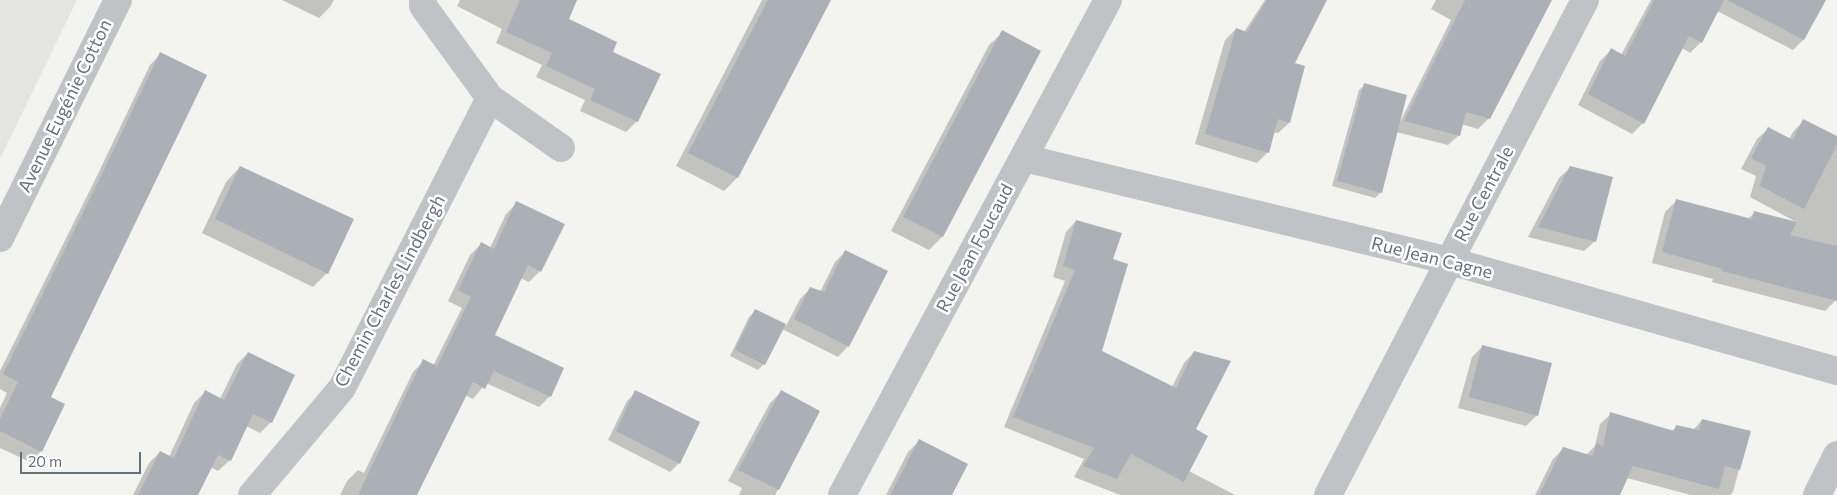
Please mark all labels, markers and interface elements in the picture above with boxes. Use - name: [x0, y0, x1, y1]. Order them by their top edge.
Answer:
- street label: Avenue Eugénie Cotton: [14, 16, 116, 196]
- street label: Rue Centrale: [1450, 143, 1518, 245]
- street label: Rue Jean Foucaud: [932, 180, 1018, 316]
- street label: Chemin Charles Lindbergh: [330, 191, 450, 391]
- street label: Rue Jean Cagne: [1369, 233, 1495, 283]
- scale bar: [22, 442, 144, 474]
- text: 20 m: [28, 452, 62, 470]

